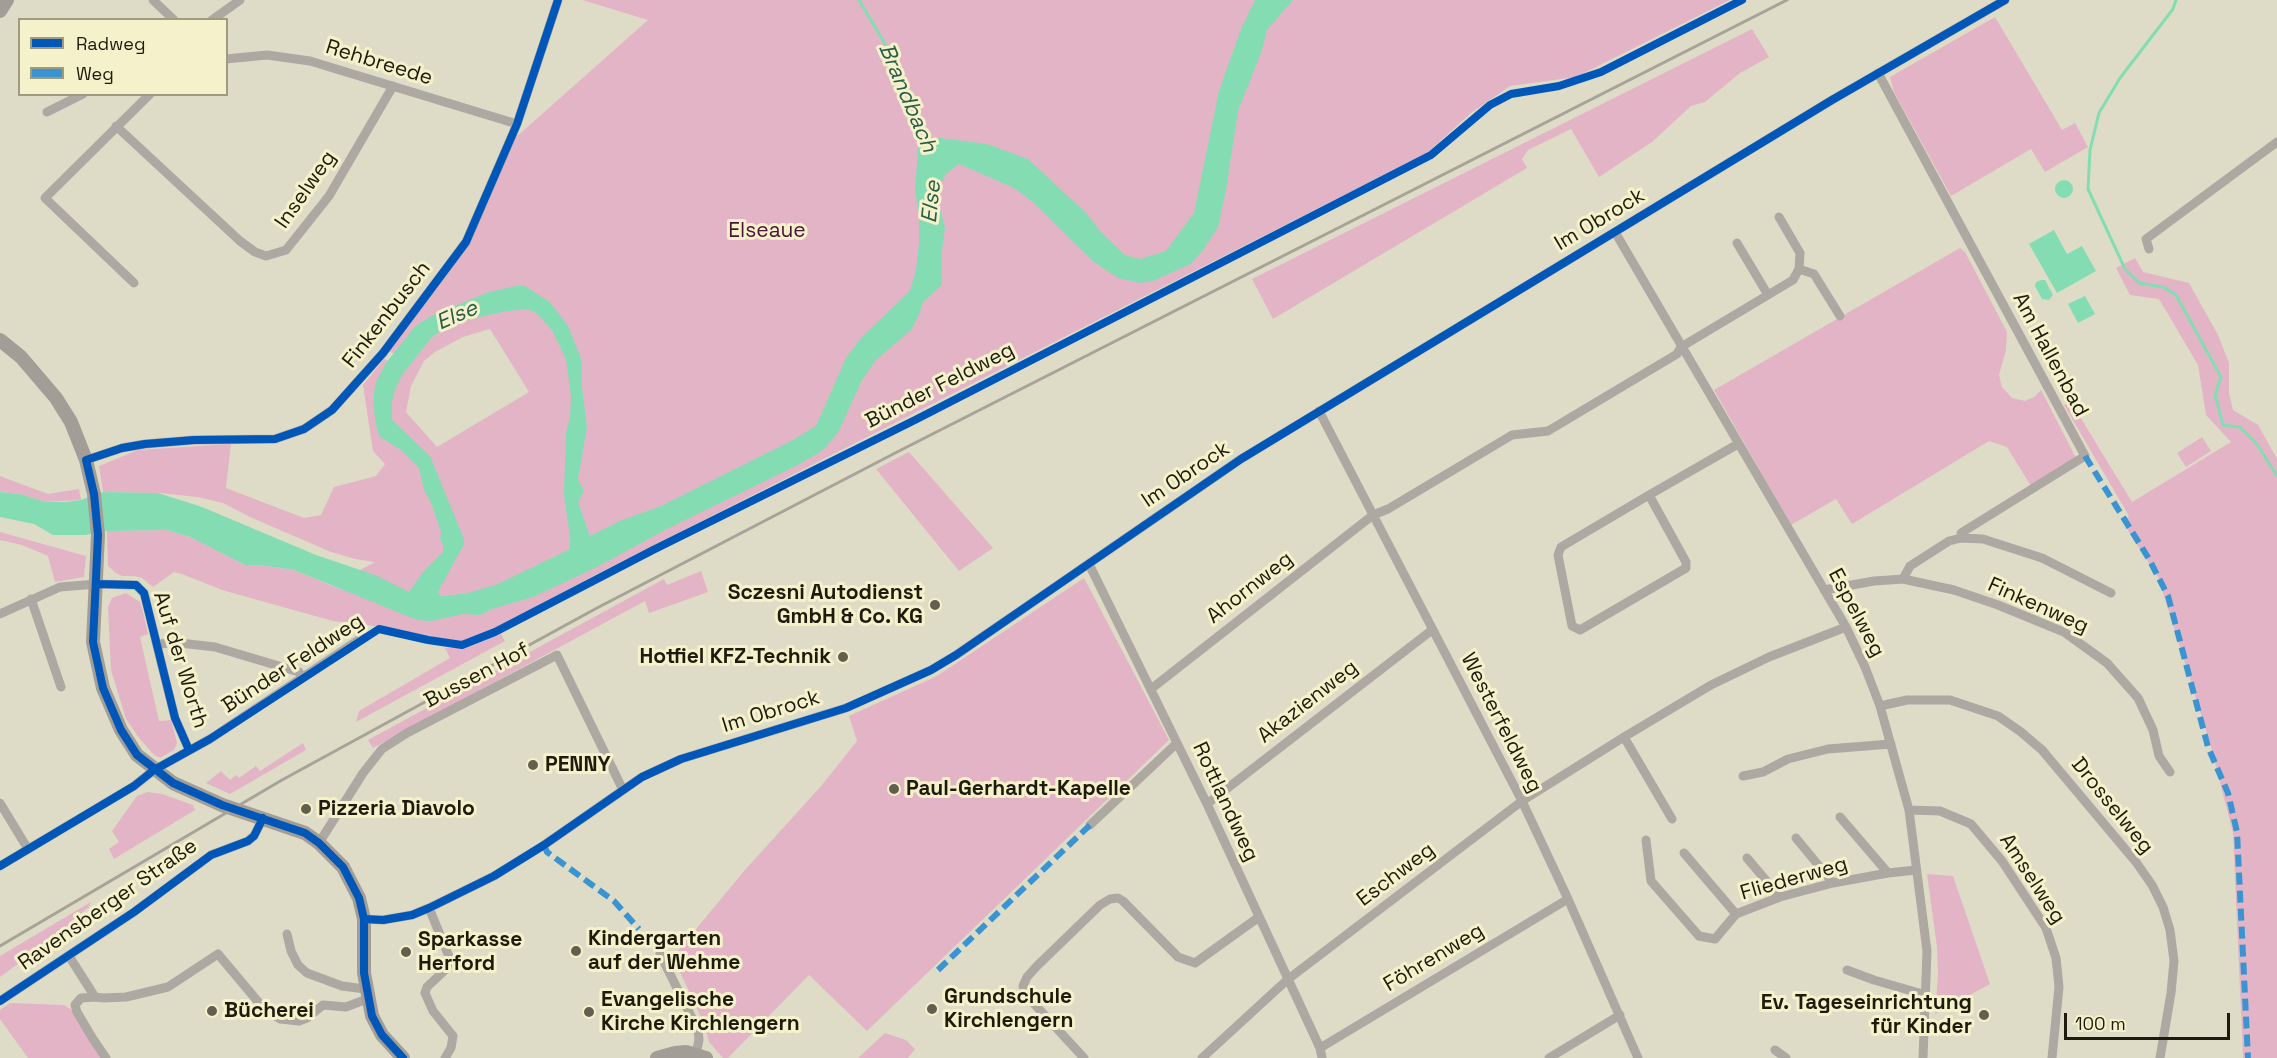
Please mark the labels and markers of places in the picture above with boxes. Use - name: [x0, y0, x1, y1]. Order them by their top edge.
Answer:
- place label: Sczesni Autodienst GmbH & Co. KG: [728, 580, 923, 630]
- marker: Sczesni Autodienst GmbH & Co. KG: [928, 598, 942, 612]
- place label: Hotfiel KFZ-Technik: [639, 644, 831, 670]
- marker: Hotfiel KFZ-Technik: [836, 650, 850, 664]
- place label: PENNY: [545, 752, 611, 778]
- marker: PENNY: [526, 758, 540, 772]
- place label: Paul-Gerhardt-Kapelle: [906, 776, 1131, 802]
- marker: Paul-Gerhardt-Kapelle: [887, 782, 901, 796]
- place label: Pizzeria Diavolo: [318, 796, 475, 822]
- marker: Pizzeria Diavolo: [299, 802, 313, 816]
- place label: Kindergarten auf der Wehme: [588, 926, 740, 976]
- place label: Sparkasse Herford: [418, 927, 522, 977]
- marker: Kindergarten auf der Wehme: [569, 944, 583, 958]
- marker: Sparkasse Herford: [399, 945, 413, 959]
- place label: Grundschule Kirchlengern: [944, 984, 1073, 1034]
- place label: Evangelische Kirche Kirchlengern: [601, 987, 800, 1037]
- place label: Ev. Tageseinrichtung für Kinder: [1761, 990, 1972, 1040]
- place label: Bücherei: [224, 998, 314, 1024]
- marker: Grundschule Kirchlengern: [925, 1002, 939, 1016]
- marker: Bücherei: [205, 1004, 219, 1018]
- marker: Evangelische Kirche Kirchlengern: [582, 1005, 596, 1019]
- marker: Ev. Tageseinrichtung für Kinder: [1977, 1008, 1991, 1022]

